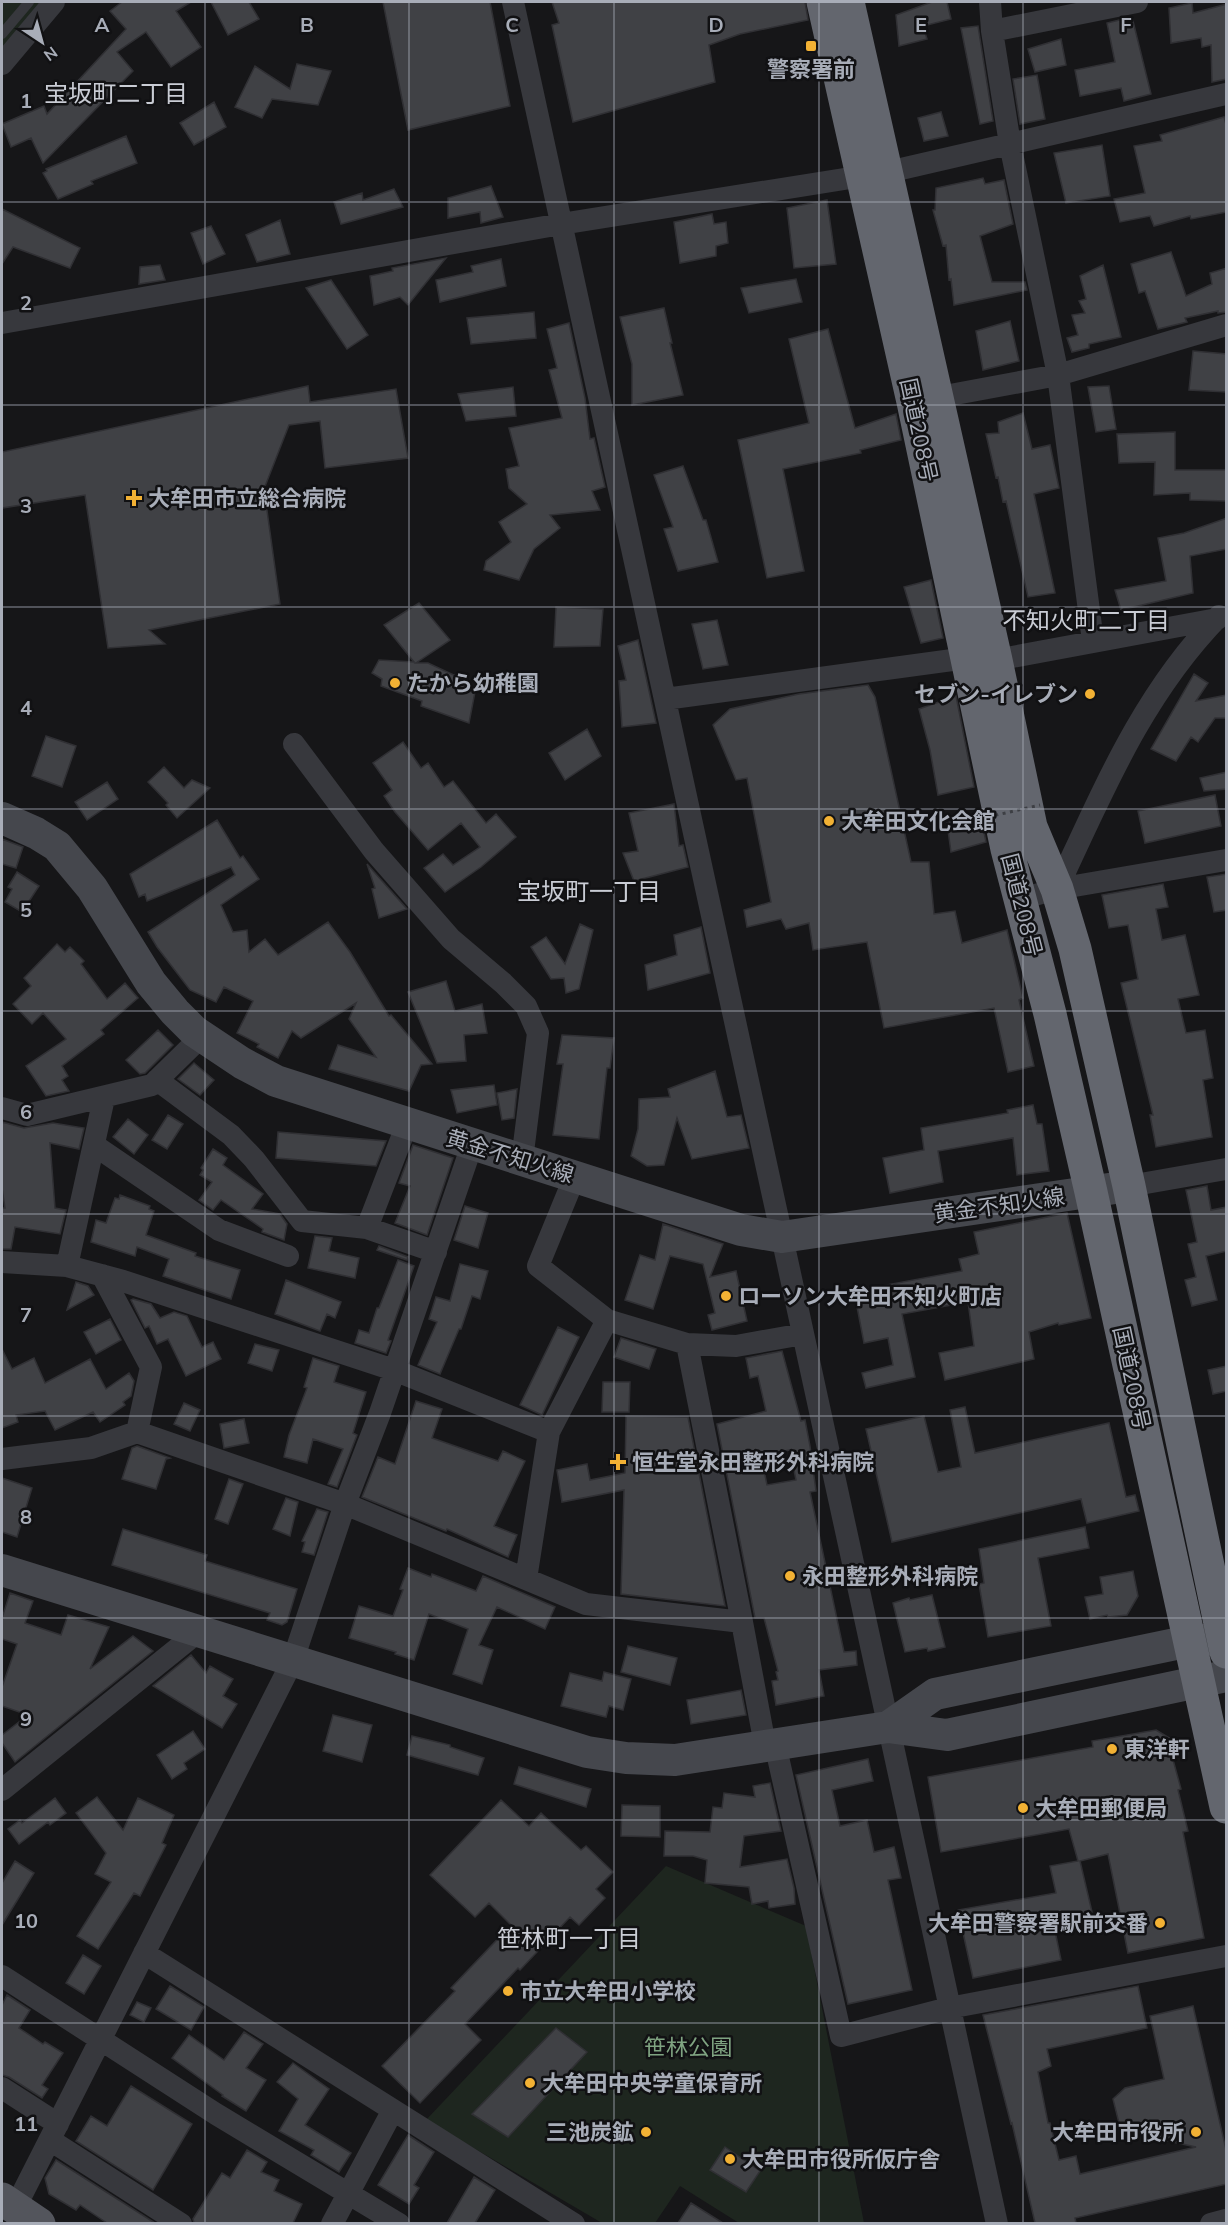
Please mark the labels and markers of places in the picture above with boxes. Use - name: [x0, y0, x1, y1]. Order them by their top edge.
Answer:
- marker: 警察署前: [804, 39, 818, 53]
- place label: 警察署前: [767, 55, 855, 83]
- place label: 大牟田市立総合病院: [148, 484, 346, 512]
- marker: 大牟田市立総合病院: [125, 489, 143, 507]
- place label: たから幼稚園: [407, 669, 539, 697]
- marker: たから幼稚園: [388, 676, 402, 690]
- place label: セブン-イレブン: [914, 680, 1078, 708]
- marker: セブン-イレブン: [1083, 687, 1097, 701]
- place label: 大牟田文化会館: [841, 807, 995, 835]
- marker: 大牟田文化会館: [822, 814, 836, 828]
- place label: ローソン大牟田不知火町店: [738, 1282, 1002, 1310]
- marker: ローソン大牟田不知火町店: [719, 1289, 733, 1303]
- place label: 恒生堂永田整形外科病院: [632, 1448, 874, 1476]
- marker: 恒生堂永田整形外科病院: [609, 1453, 627, 1471]
- place label: 永田整形外科病院: [802, 1562, 978, 1590]
- marker: 永田整形外科病院: [783, 1569, 797, 1583]
- place label: 東洋軒: [1124, 1735, 1190, 1763]
- marker: 東洋軒: [1105, 1742, 1119, 1756]
- place label: 大牟田郵便局: [1035, 1794, 1167, 1822]
- marker: 大牟田郵便局: [1016, 1801, 1030, 1815]
- place label: 大牟田警察署駅前交番: [928, 1909, 1148, 1937]
- marker: 大牟田警察署駅前交番: [1153, 1916, 1167, 1930]
- place label: 市立大牟田小学校: [520, 1977, 696, 2005]
- marker: 市立大牟田小学校: [501, 1984, 515, 1998]
- place label: 大牟田中央学童保育所: [542, 2069, 762, 2097]
- marker: 大牟田中央学童保育所: [523, 2076, 537, 2090]
- place label: 三池炭鉱: [546, 2118, 634, 2146]
- place label: 大牟田市役所: [1052, 2118, 1184, 2146]
- marker: 三池炭鉱: [639, 2125, 653, 2139]
- marker: 大牟田市役所: [1189, 2125, 1203, 2139]
- place label: 大牟田市役所仮庁舎: [742, 2145, 940, 2173]
- marker: 大牟田市役所仮庁舎: [723, 2152, 737, 2166]

